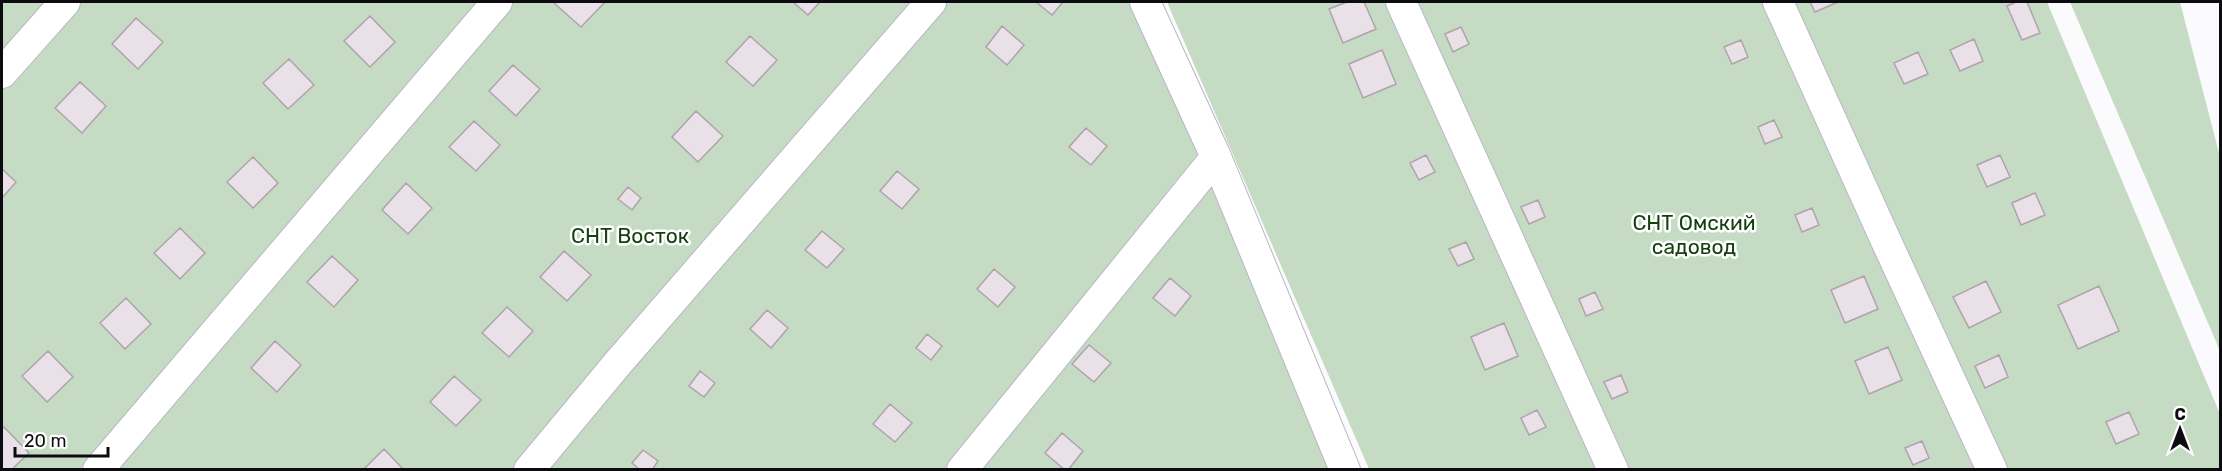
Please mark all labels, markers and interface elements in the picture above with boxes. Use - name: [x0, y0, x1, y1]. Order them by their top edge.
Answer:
- park label: СНТ Омский садовод: [1632, 210, 1756, 259]
- park label: СНТ Восток: [571, 223, 689, 248]
- north arrow: [2150, 399, 2210, 459]
- text: С: [2174, 405, 2186, 424]
- scale bar: [15, 420, 108, 458]
- text: 20 m: [24, 430, 66, 452]

